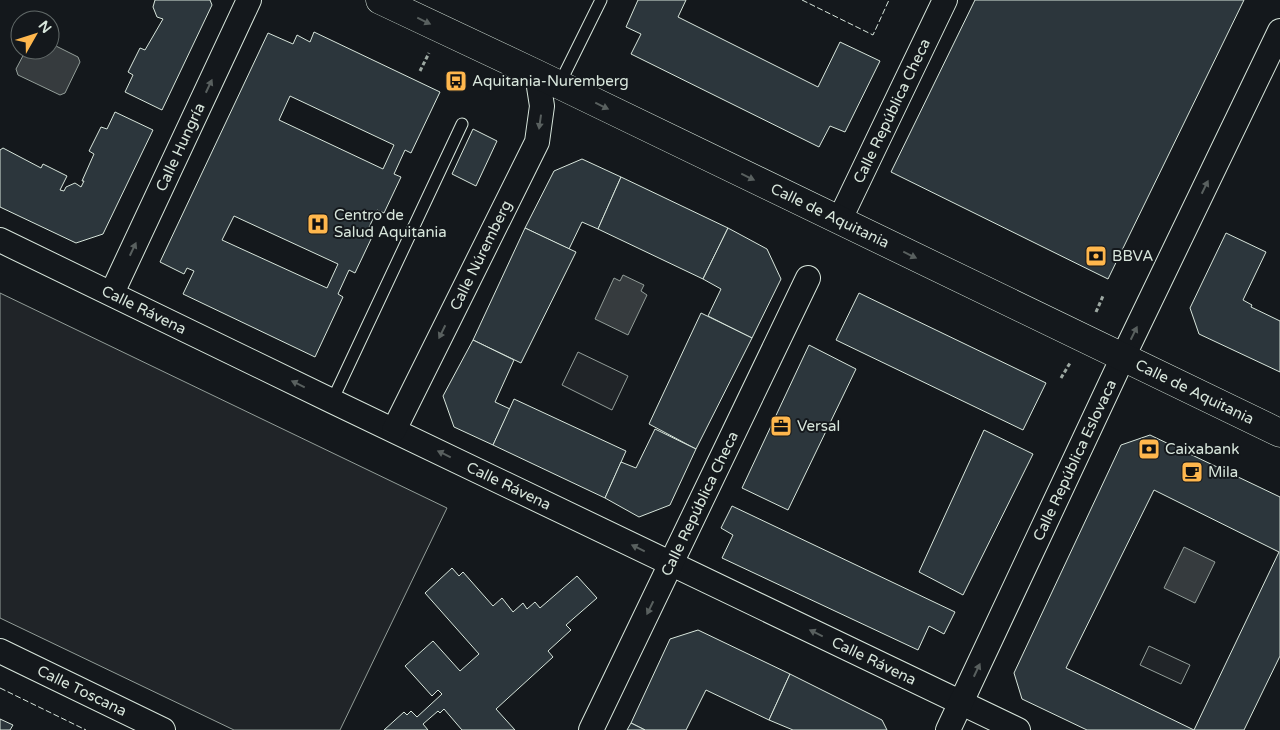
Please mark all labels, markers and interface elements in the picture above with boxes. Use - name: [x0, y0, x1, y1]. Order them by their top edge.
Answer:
- north arrow: [10, 10, 60, 60]
- text: N: [35, 17, 55, 37]
- one-way arrow: [417, 17, 431, 25]
- street label: Calle República Checa: [849, 36, 934, 186]
- bus stop icon: Aquitania-Nuremberg: [444, 69, 468, 93]
- place label: Aquitania-Nuremberg: [472, 72, 629, 90]
- one-way arrow: [205, 79, 213, 93]
- street label: Calle Hungría: [152, 100, 209, 194]
- one-way arrow: [595, 102, 609, 110]
- one-way arrow: [536, 115, 544, 131]
- one-way arrow: [741, 173, 755, 181]
- street label: Calle de Aquitania: [768, 179, 892, 252]
- one-way arrow: [1201, 179, 1209, 194]
- street label: Calle Núremberg: [446, 197, 516, 313]
- place label: Centro de Salud Aquitania: [334, 206, 447, 241]
- hospital icon: Centro de Salud Aquitania: [306, 212, 330, 236]
- one-way arrow: [129, 242, 137, 256]
- bank icon: BBVA: [1084, 244, 1108, 268]
- place label: BBVA: [1112, 247, 1154, 265]
- one-way arrow: [903, 251, 917, 259]
- street label: Calle Rávena: [99, 282, 189, 338]
- one-way arrow: [438, 325, 446, 339]
- one-way arrow: [1131, 326, 1139, 340]
- street label: Calle de Aquitania: [1132, 355, 1257, 428]
- street label: Calle República Eslovaca: [1029, 377, 1120, 544]
- one-way arrow: [290, 380, 305, 388]
- office icon: Versal: [769, 414, 793, 438]
- place label: Versal: [797, 417, 840, 435]
- street label: Calle República Checa: [657, 428, 742, 579]
- bank icon: Caixabank: [1137, 437, 1161, 461]
- place label: Caixabank: [1165, 440, 1239, 458]
- one-way arrow: [437, 450, 451, 458]
- street label: Calle Rávena: [464, 458, 554, 514]
- cafe icon: Mila: [1180, 460, 1204, 484]
- place label: Mila: [1208, 463, 1238, 481]
- one-way arrow: [631, 544, 645, 552]
- one-way arrow: [645, 601, 653, 615]
- one-way arrow: [809, 629, 823, 637]
- street label: Calle Rávena: [829, 633, 919, 689]
- street label: Calle Toscana: [34, 661, 130, 720]
- one-way arrow: [973, 663, 981, 678]

